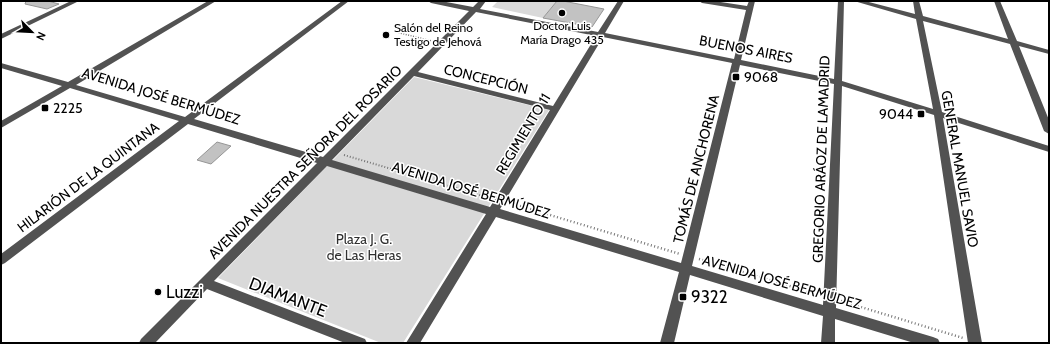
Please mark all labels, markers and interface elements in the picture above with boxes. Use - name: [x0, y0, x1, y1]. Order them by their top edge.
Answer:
- marker: Doctor Luis María Drago 435: [557, 8, 567, 18]
- north arrow: [12, 12, 52, 52]
- place label: Doctor Luis María Drago 435: [520, 18, 604, 47]
- place label: Salón del Reino Testigo de Jehová: [394, 20, 482, 49]
- text: N: [33, 30, 49, 42]
- marker: Salón del Reino Testigo de Jehová: [381, 30, 391, 40]
- street label: BUENOS AIRES: [698, 31, 794, 67]
- street label: GREGORIO ARÁOZ DE LAMADRID: [808, 55, 834, 263]
- street label: CONCEPCIÓN: [442, 60, 530, 98]
- street label: AVENIDA NUESTRA SEÑORA DEL ROSARIO: [204, 61, 406, 263]
- street label: AVENIDA JOSÉ BERMÚDEZ: [80, 63, 243, 129]
- place label: 9068: [744, 68, 778, 86]
- marker: 9068: [731, 72, 741, 82]
- street label: GENERAL MANUEL SAVIO: [937, 89, 983, 249]
- street label: REGIMIENTO 11: [492, 90, 554, 178]
- street label: TOMÁS DE ANCHORENA: [669, 92, 723, 245]
- place label: 2225: [53, 99, 83, 117]
- marker: 2225: [40, 103, 50, 113]
- place label: 9044: [879, 105, 913, 123]
- marker: 9044: [916, 109, 926, 119]
- street label: HILARIÓN DE LA QUINTANA: [14, 118, 163, 236]
- street label: AVENIDA JOSÉ BERMÚDEZ: [390, 157, 553, 223]
- park label: Plaza J. G. de Las Heras: [327, 230, 401, 264]
- street label: AVENIDA JOSÉ BERMÚDEZ: [700, 251, 864, 313]
- street label: DIAMANTE: [246, 273, 330, 321]
- place label: Luzzi: [166, 282, 203, 302]
- marker: Luzzi: [153, 287, 163, 297]
- place label: 9322: [691, 287, 728, 307]
- marker: 9322: [678, 292, 688, 302]

